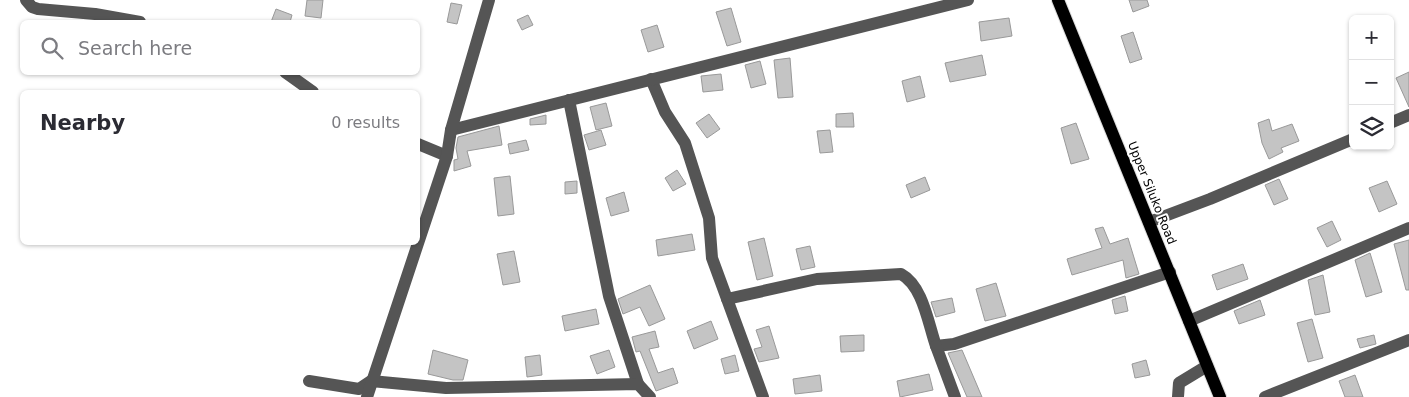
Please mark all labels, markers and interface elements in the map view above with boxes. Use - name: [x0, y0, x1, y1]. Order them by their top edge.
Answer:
- map controls: [1349, 15, 1394, 150]
- button: +: [1349, 15, 1394, 60]
- search box: [20, 20, 420, 75]
- icon: search: [38, 34, 66, 62]
- text: Search here: [78, 37, 192, 59]
- button: −: [1349, 60, 1394, 105]
- button: layers: [1349, 105, 1394, 150]
- text: Nearby: [40, 111, 125, 135]
- text: 0 results: [331, 113, 400, 132]
- street label: Upper Siluko Road: [1125, 139, 1179, 247]

